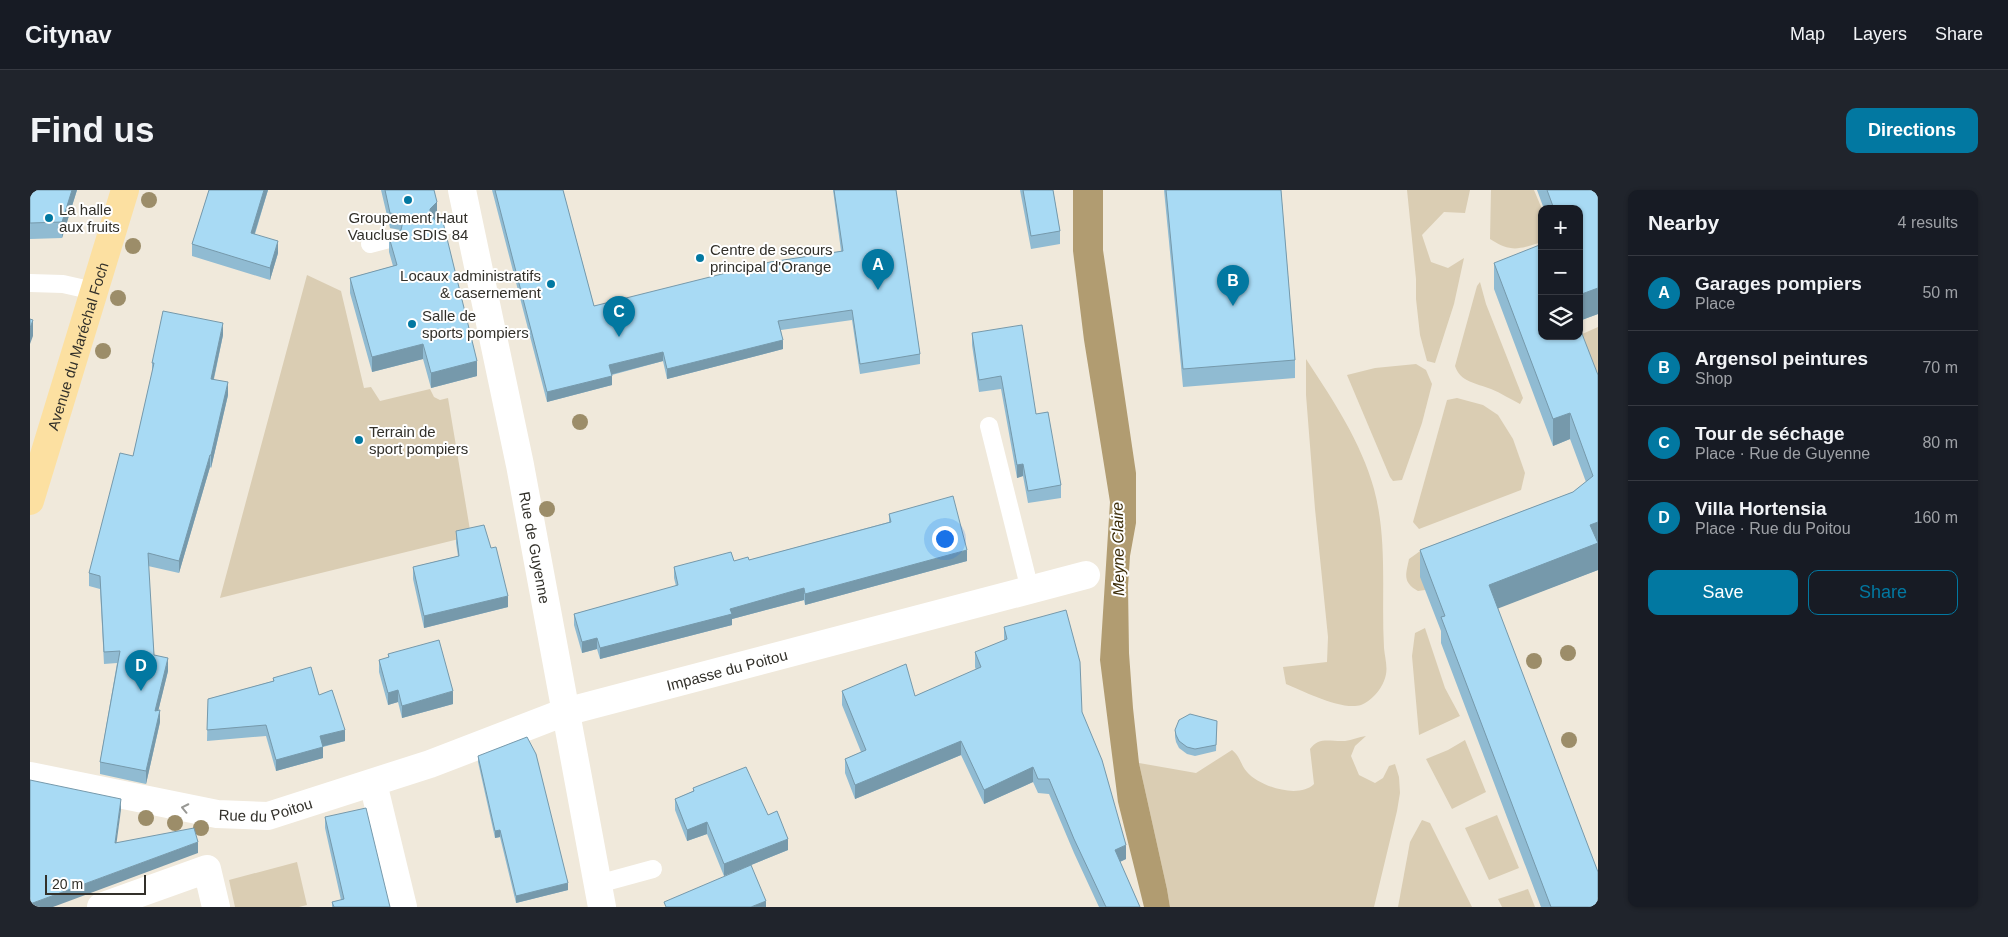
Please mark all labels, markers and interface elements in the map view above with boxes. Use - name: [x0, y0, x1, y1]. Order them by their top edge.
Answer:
- text: Citynav: [25, 21, 112, 48]
- text: Map: [1790, 24, 1825, 44]
- text: Layers: [1853, 24, 1907, 44]
- text: Share: [1935, 24, 1983, 44]
- button: Directions: [1846, 108, 1978, 153]
- text: Find us: [30, 110, 154, 149]
- marker: Groupement Haut Vaucluse SDIS 84: [402, 194, 414, 206]
- place label: La halle aux fruits: [59, 201, 120, 235]
- map controls: [1538, 205, 1583, 340]
- button: +: [1538, 205, 1583, 250]
- place label: Groupement Haut Vaucluse SDIS 84: [348, 209, 468, 243]
- text: Nearby: [1648, 211, 1719, 234]
- marker: La halle aux fruits: [43, 212, 55, 224]
- text: 4 results: [1898, 214, 1958, 231]
- place label: Centre de secours principal d'Orange: [710, 241, 833, 275]
- pin: A: [862, 249, 894, 290]
- button: −: [1538, 250, 1583, 295]
- marker: Centre de secours principal d'Orange: [694, 252, 706, 264]
- street label: Avenue du Maréchal Foch: [44, 260, 111, 432]
- pin: B: [1217, 265, 1249, 306]
- place label: Locaux administratifs & casernement: [400, 267, 542, 301]
- text: Garages pompiers: [1695, 273, 1862, 294]
- marker: Locaux administratifs & casernement: [545, 278, 557, 290]
- text: A: [1658, 284, 1670, 301]
- text: 50 m: [1922, 284, 1958, 301]
- button: layers: [1538, 295, 1583, 340]
- text: Place: [1695, 295, 1735, 312]
- pin: C: [603, 296, 635, 337]
- place label: Salle de sports pompiers: [422, 307, 529, 341]
- marker: Salle de sports pompiers: [406, 318, 418, 330]
- text: Argensol peintures: [1695, 348, 1868, 369]
- text: B: [1658, 359, 1670, 376]
- text: 70 m: [1922, 359, 1958, 376]
- text: Shop: [1695, 370, 1732, 387]
- place label: Terrain de sport pompiers: [369, 423, 468, 457]
- text: Tour de séchage: [1695, 423, 1845, 444]
- marker: Terrain de sport pompiers: [353, 434, 365, 446]
- text: C: [1658, 434, 1670, 451]
- text: 80 m: [1922, 434, 1958, 451]
- text: Place · Rue de Guyenne: [1695, 445, 1870, 462]
- street label: Rue de Guyenne: [517, 490, 554, 605]
- text: Villa Hortensia: [1695, 498, 1827, 519]
- water label: Meyne Claire: [1109, 502, 1127, 596]
- text: D: [1658, 509, 1670, 526]
- text: 160 m: [1914, 509, 1958, 526]
- text: Place · Rue du Poitou: [1695, 520, 1851, 537]
- your location: [932, 526, 958, 552]
- button: Save: [1648, 570, 1798, 615]
- button: Share: [1808, 570, 1958, 615]
- street label: Impasse du Poitou: [665, 645, 789, 693]
- pin: D: [125, 650, 157, 691]
- street label: Rue du Poitou: [218, 794, 314, 824]
- one-way arrow: [181, 803, 190, 814]
- scale bar: [45, 872, 146, 895]
- text: 20 m: [52, 876, 83, 892]

